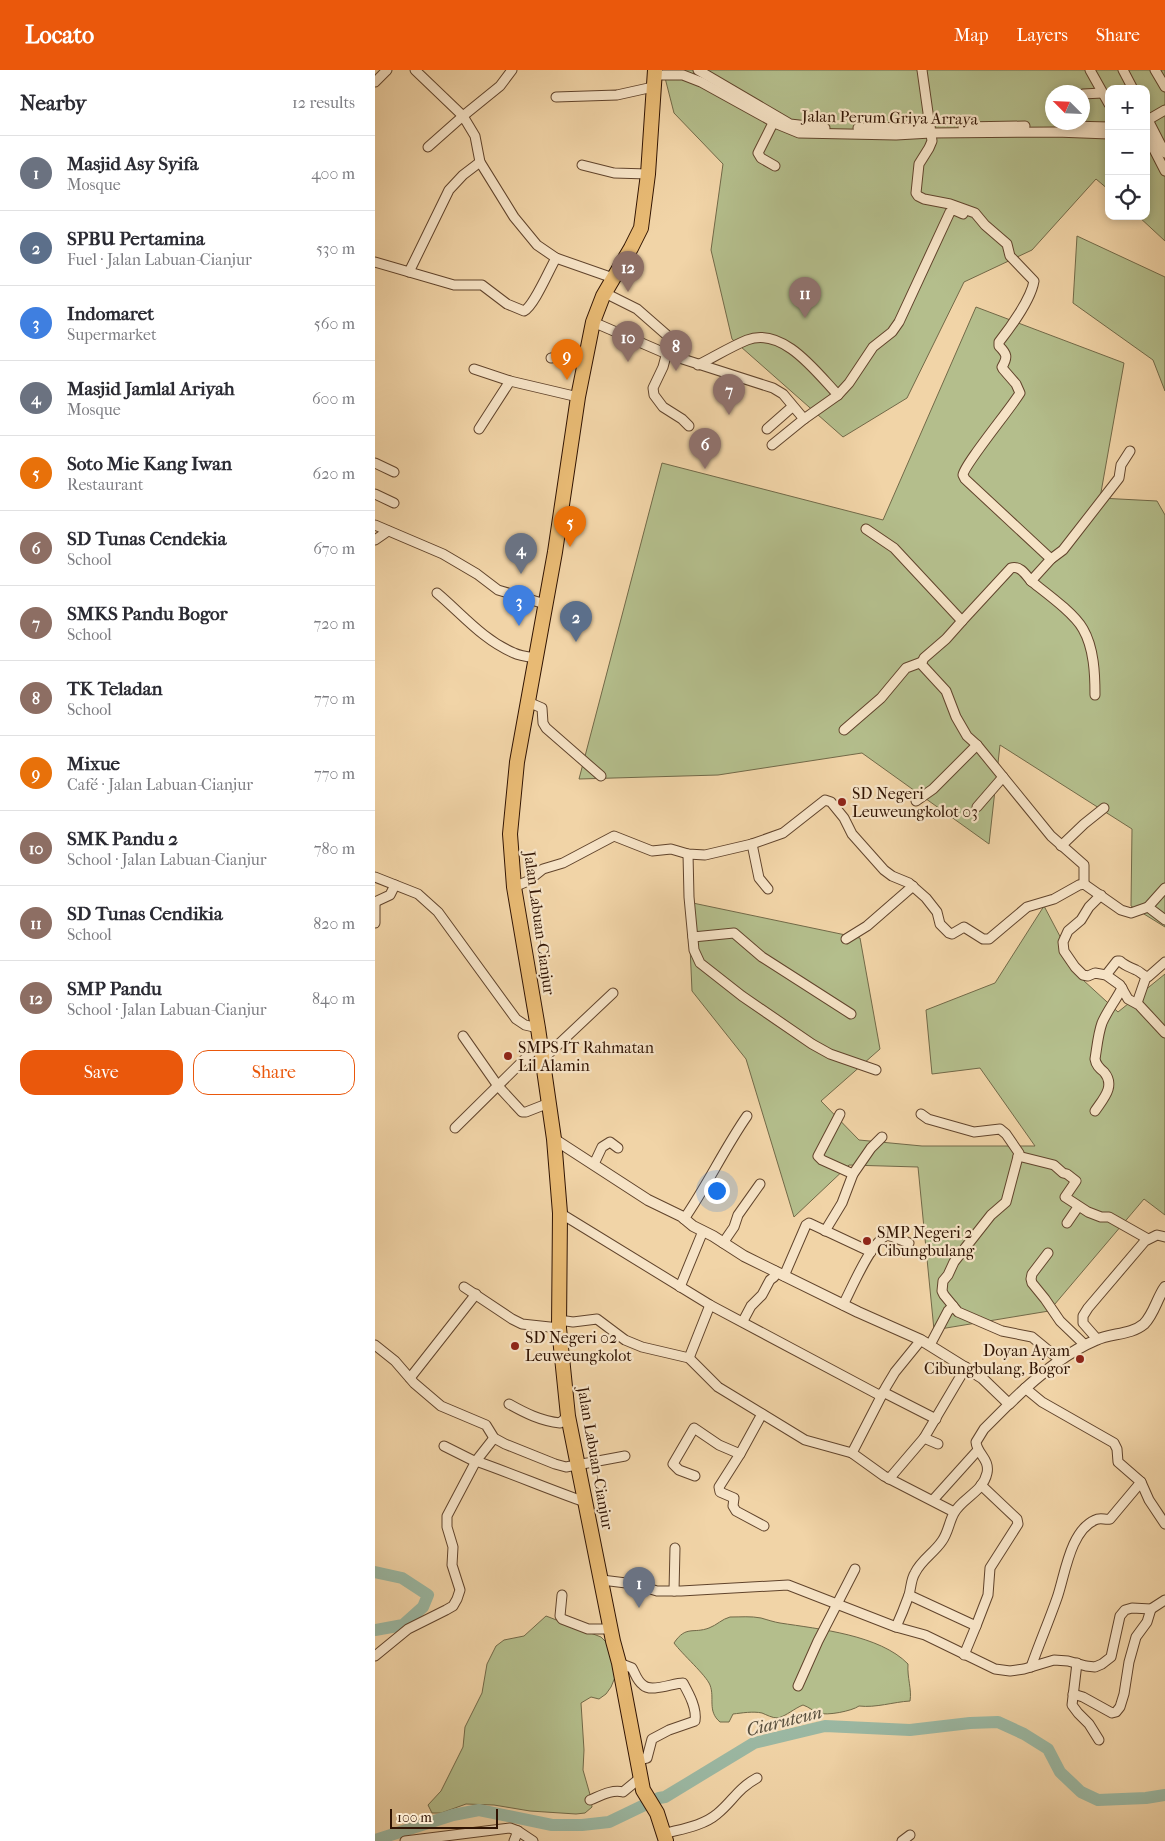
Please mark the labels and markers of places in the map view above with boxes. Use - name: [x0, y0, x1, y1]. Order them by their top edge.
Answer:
- pin: 12: [612, 251, 644, 292]
- pin: 11: [789, 277, 821, 318]
- pin: 10: [612, 321, 644, 362]
- pin: 8: [660, 330, 692, 371]
- pin: 9: [551, 339, 583, 380]
- pin: 7: [713, 374, 745, 415]
- pin: 6: [689, 428, 721, 469]
- pin: 5: [554, 506, 586, 547]
- pin: 4: [505, 533, 537, 574]
- pin: 3: [503, 585, 535, 626]
- pin: 2: [560, 601, 592, 642]
- place label: SD Negeri Leuweungkolot 03: [852, 784, 978, 821]
- marker: SD Negeri Leuweungkolot 03: [836, 796, 848, 808]
- place label: SMPS IT Rahmatan Lil Alamin: [518, 1038, 655, 1075]
- marker: SMPS IT Rahmatan Lil Alamin: [502, 1050, 514, 1062]
- place label: SMP Negeri 2 Cibungbulang: [877, 1223, 975, 1260]
- marker: SMP Negeri 2 Cibungbulang: [861, 1235, 873, 1247]
- place label: SD Negeri 02 Leuweungkolot: [525, 1328, 632, 1365]
- marker: SD Negeri 02 Leuweungkolot: [509, 1340, 521, 1352]
- place label: Doyan Ayam Cibungbulang, Bogor: [924, 1341, 1071, 1378]
- marker: Doyan Ayam Cibungbulang, Bogor: [1074, 1353, 1086, 1365]
- pin: 1: [623, 1567, 655, 1608]

